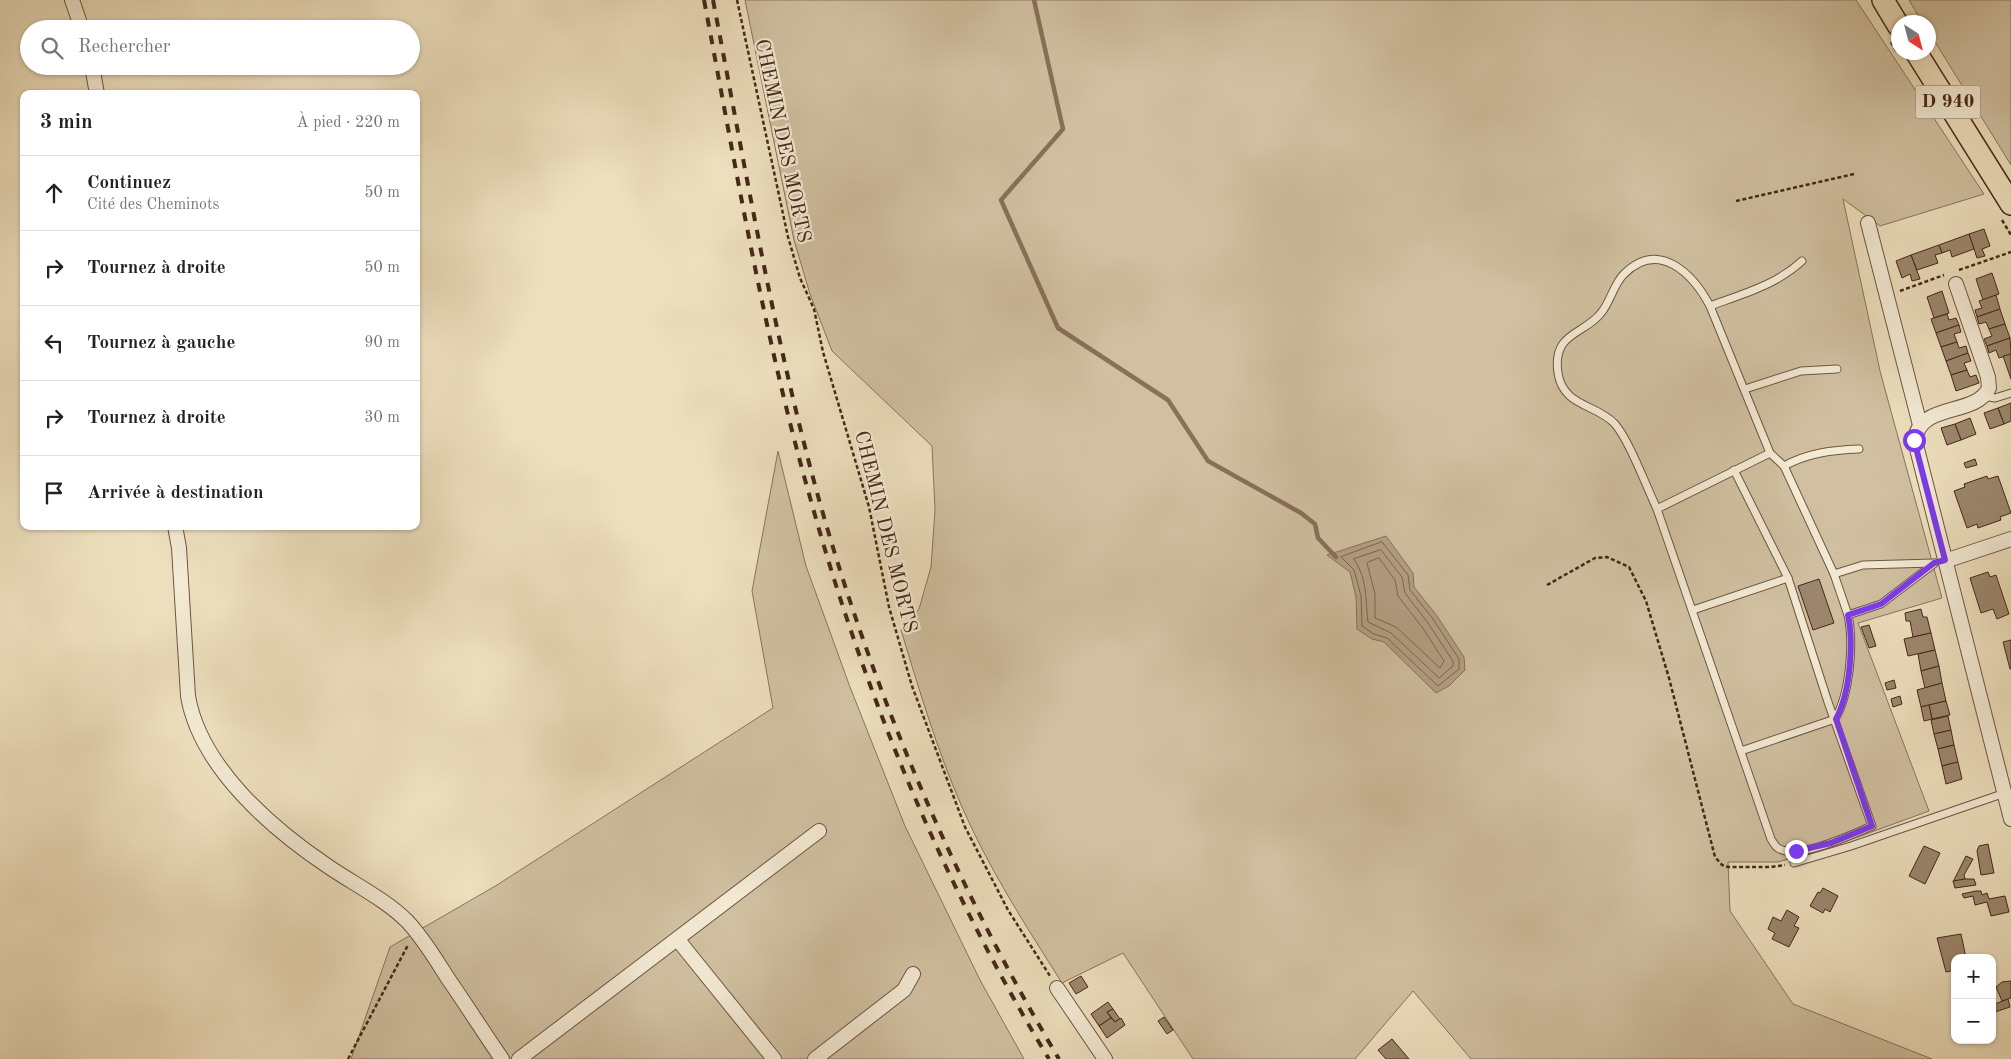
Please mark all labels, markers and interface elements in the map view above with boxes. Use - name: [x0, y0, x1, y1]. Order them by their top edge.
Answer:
- north arrow: [1891, 15, 1936, 60]
- search box: [20, 20, 420, 75]
- icon: search: [38, 34, 66, 62]
- street label: CHEMIN DES MORTS: [751, 37, 813, 245]
- text: Rechercher: [78, 38, 171, 57]
- road number: D 940: [1916, 85, 1980, 118]
- text: 3 min: [40, 112, 93, 133]
- text: À pied · 220 m: [297, 115, 400, 131]
- text: Continuez: [87, 174, 171, 193]
- icon: ahead: [40, 179, 68, 207]
- text: 50 m: [364, 185, 400, 201]
- text: Cité des Cheminots: [87, 197, 220, 213]
- icon: right: [40, 254, 68, 282]
- text: Tournez à droite: [87, 259, 226, 278]
- text: 50 m: [364, 260, 400, 276]
- icon: left: [40, 329, 68, 357]
- text: Tournez à gauche: [87, 334, 235, 353]
- text: 90 m: [364, 335, 400, 351]
- icon: right: [40, 404, 68, 432]
- text: Tournez à droite: [87, 409, 226, 428]
- text: 30 m: [364, 410, 400, 426]
- street label: CHEMIN DES MORTS: [850, 429, 920, 635]
- route start: [1903, 429, 1926, 452]
- icon: arrive: [40, 479, 68, 507]
- text: Arrivée à destination: [87, 484, 263, 503]
- route end: [1785, 840, 1808, 863]
- map controls: [1951, 954, 1996, 1044]
- button: +: [1951, 954, 1996, 999]
- button: −: [1951, 999, 1996, 1044]

